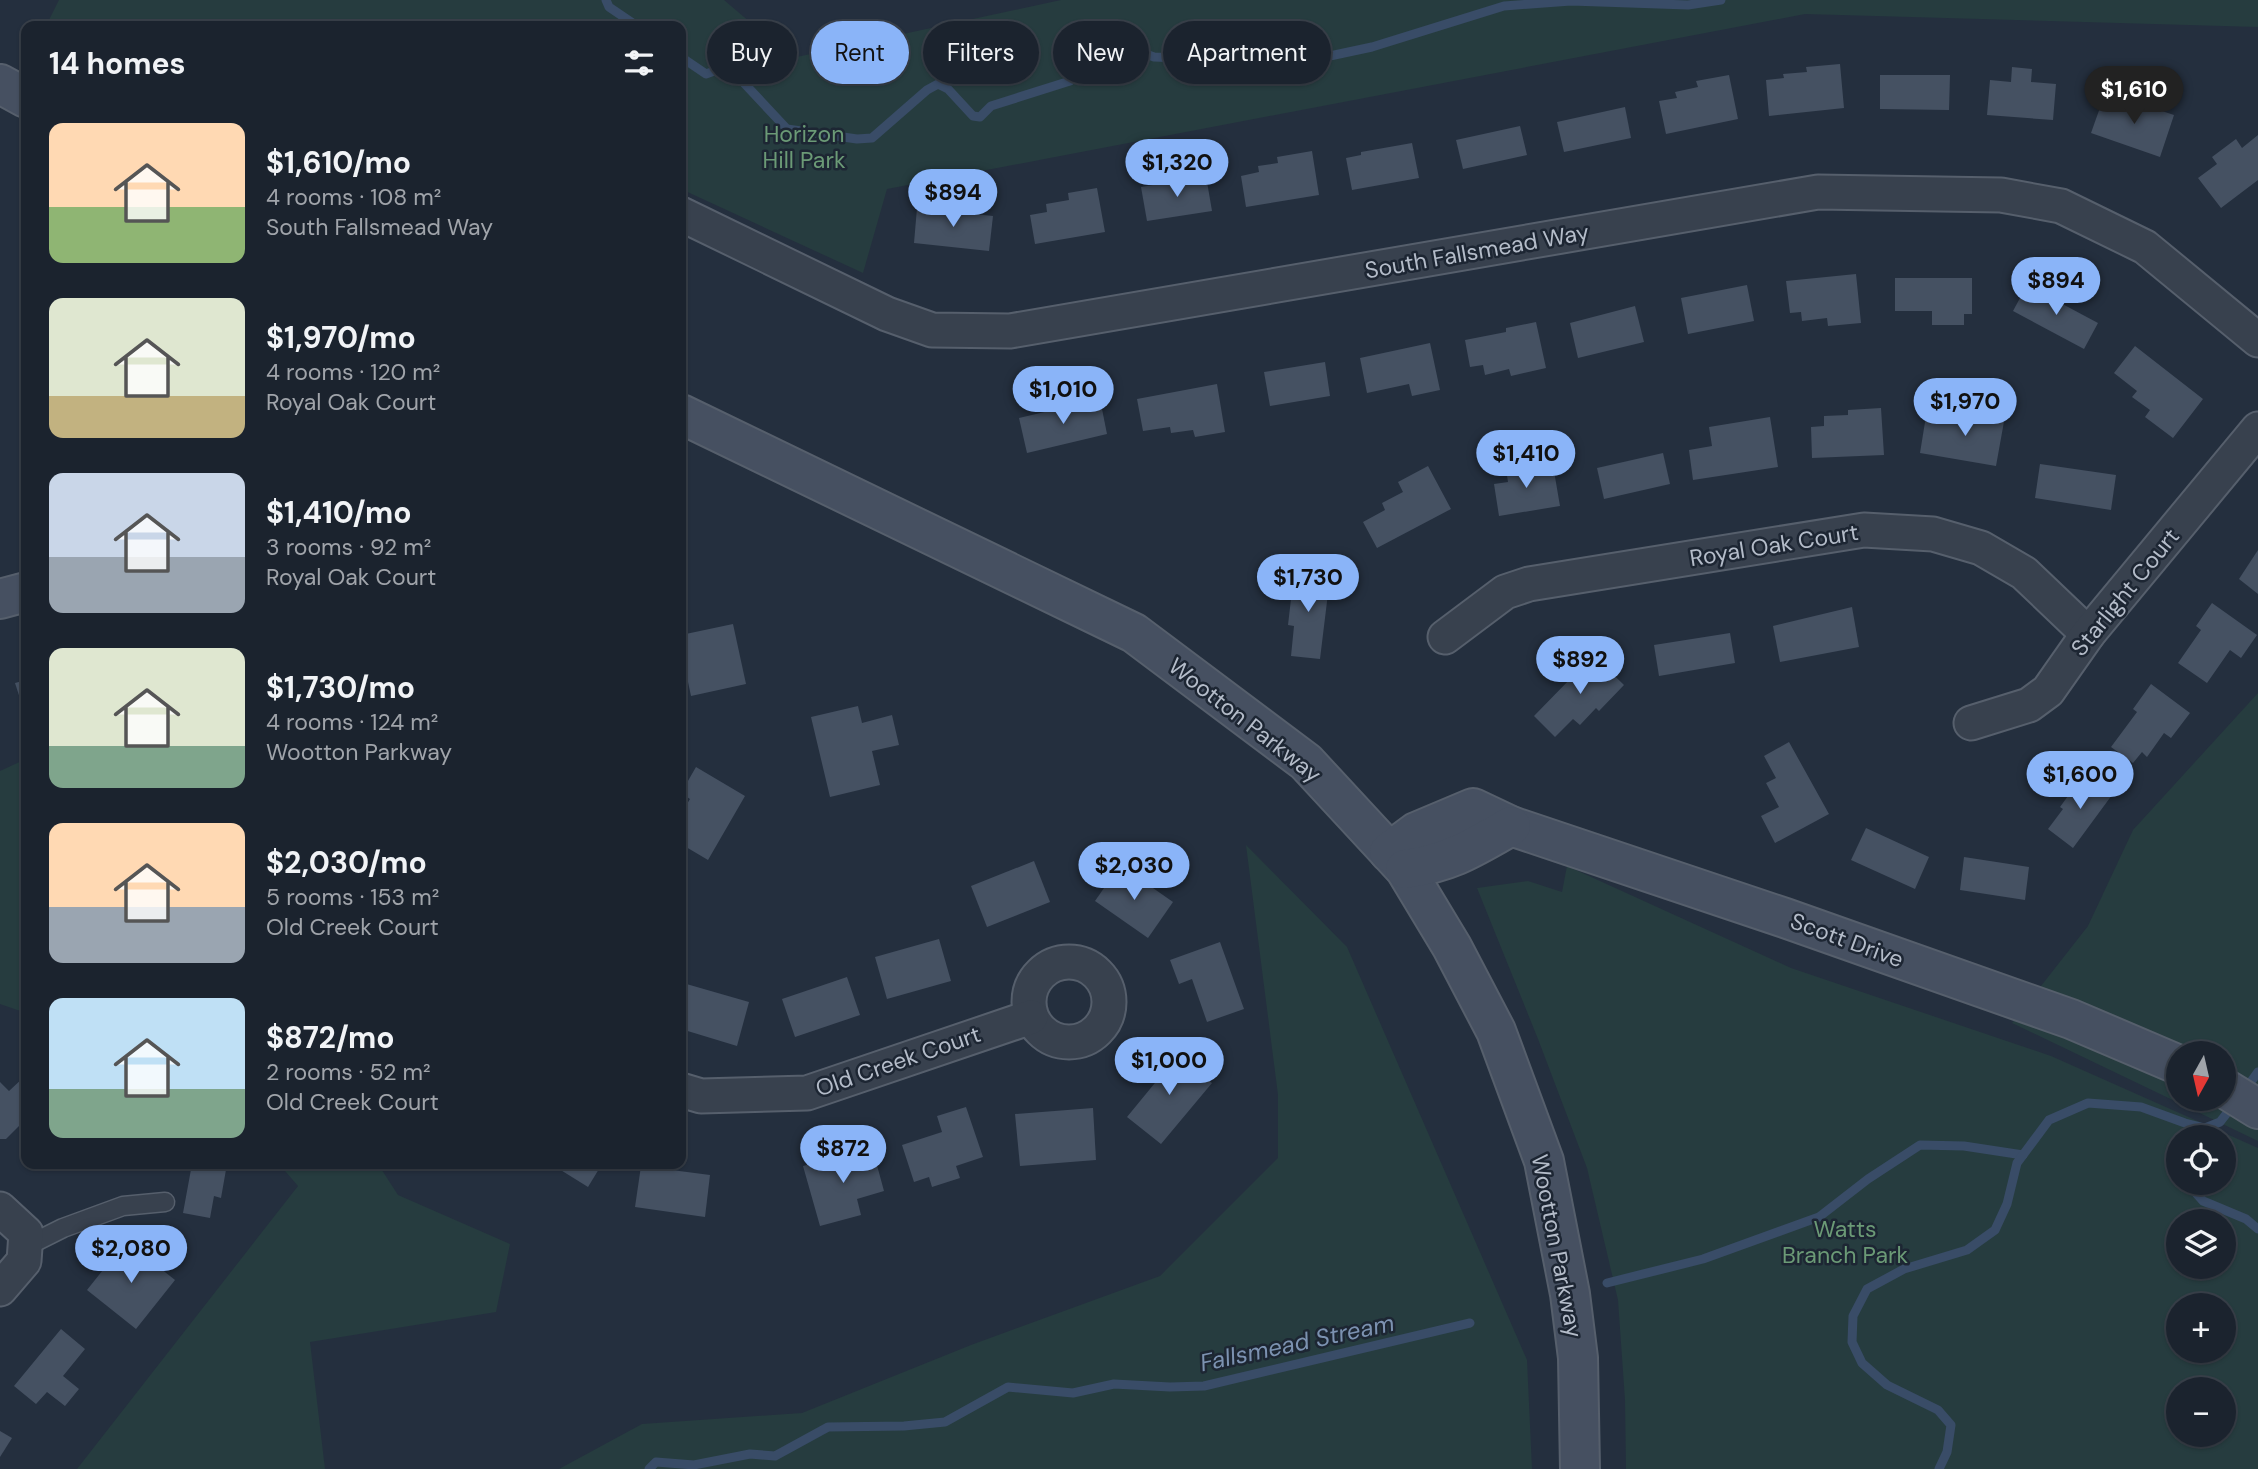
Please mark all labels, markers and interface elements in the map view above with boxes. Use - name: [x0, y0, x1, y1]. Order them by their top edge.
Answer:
- chip: Buy: [707, 21, 797, 84]
- chip: Rent: [811, 21, 909, 84]
- chip: Filters: [923, 21, 1039, 84]
- chip: New: [1053, 21, 1149, 84]
- chip: Apartment: [1163, 21, 1331, 84]
- text: 14 homes: [49, 44, 186, 83]
- icon: filters: [620, 44, 658, 82]
- pin: $1,610: [2077, 66, 2191, 126]
- text: $1,610: [2100, 74, 2168, 104]
- park label: Horizon Hill Park: [763, 119, 846, 175]
- pin: $1,320: [1120, 140, 1234, 199]
- text: $1,610/mo: [266, 143, 411, 182]
- text: $1,320: [1141, 147, 1213, 177]
- icon: home: [105, 151, 189, 235]
- pin: $894: [912, 170, 994, 229]
- text: $894: [924, 177, 982, 207]
- text: 4 rooms · 108 m²: [266, 182, 441, 212]
- text: South Fallsmead Way: [266, 212, 493, 242]
- street label: South Fallsmead Way: [1363, 216, 1592, 285]
- pin: $894: [2015, 258, 2097, 317]
- text: $894: [2027, 265, 2085, 295]
- text: $1,970/mo: [266, 318, 416, 357]
- icon: home: [105, 326, 189, 410]
- text: 4 rooms · 120 m²: [266, 357, 440, 387]
- pin: $1,010: [1006, 366, 1120, 426]
- text: $1,010: [1029, 374, 1097, 404]
- pin: $1,970: [1908, 378, 2022, 438]
- text: $1,970: [1930, 386, 2000, 416]
- text: Royal Oak Court: [266, 387, 436, 417]
- pin: $1,410: [1469, 430, 1583, 490]
- text: $1,410: [1492, 438, 1560, 468]
- text: $1,410/mo: [266, 493, 412, 532]
- icon: home: [105, 501, 189, 585]
- street label: Royal Oak Court: [1688, 517, 1860, 573]
- street label: Starlight Court: [2064, 522, 2186, 662]
- text: 3 rooms · 92 m²: [266, 532, 431, 562]
- pin: $1,730: [1251, 554, 1365, 614]
- text: Royal Oak Court: [266, 562, 436, 592]
- text: $1,730: [1273, 562, 1343, 592]
- pin: $892: [1539, 636, 1621, 696]
- text: $892: [1552, 644, 1608, 674]
- street label: Wootton Parkway: [1162, 651, 1328, 789]
- text: $1,730/mo: [266, 668, 415, 707]
- icon: home: [105, 676, 189, 760]
- text: 4 rooms · 124 m²: [266, 707, 438, 737]
- text: Wootton Parkway: [266, 737, 452, 767]
- pin: $1,600: [2023, 752, 2137, 811]
- text: $1,600: [2043, 759, 2117, 789]
- pin: $2,030: [1077, 842, 1191, 902]
- text: $2,030/mo: [266, 843, 427, 882]
- text: $2,030: [1094, 850, 1174, 880]
- icon: home: [105, 851, 189, 935]
- text: 5 rooms · 153 m²: [266, 882, 439, 912]
- street label: Scott Drive: [1786, 906, 1908, 974]
- text: Old Creek Court: [266, 912, 439, 942]
- text: $872/mo: [266, 1018, 395, 1057]
- street label: Old Creek Court: [811, 1019, 985, 1103]
- icon: home: [105, 1026, 189, 1110]
- pin: $1,000: [1112, 1038, 1226, 1097]
- north arrow: [2166, 1041, 2236, 1111]
- map controls: [2166, 1041, 2236, 1447]
- text: $1,000: [1131, 1045, 1207, 1075]
- text: 2 rooms · 52 m²: [266, 1057, 431, 1087]
- text: Old Creek Court: [266, 1087, 439, 1117]
- button: locate: [2166, 1125, 2236, 1195]
- pin: $872: [802, 1126, 884, 1185]
- text: $872: [816, 1133, 870, 1163]
- street label: Wootton Parkway: [1525, 1152, 1590, 1340]
- button: layers: [2166, 1209, 2236, 1279]
- park label: Watts Branch Park: [1782, 1214, 1908, 1270]
- pin: $2,080: [74, 1226, 188, 1285]
- text: $2,080: [91, 1233, 171, 1263]
- button: +: [2166, 1293, 2236, 1363]
- water label: Fallsmead Stream: [1197, 1307, 1397, 1378]
- button: −: [2166, 1377, 2236, 1447]

